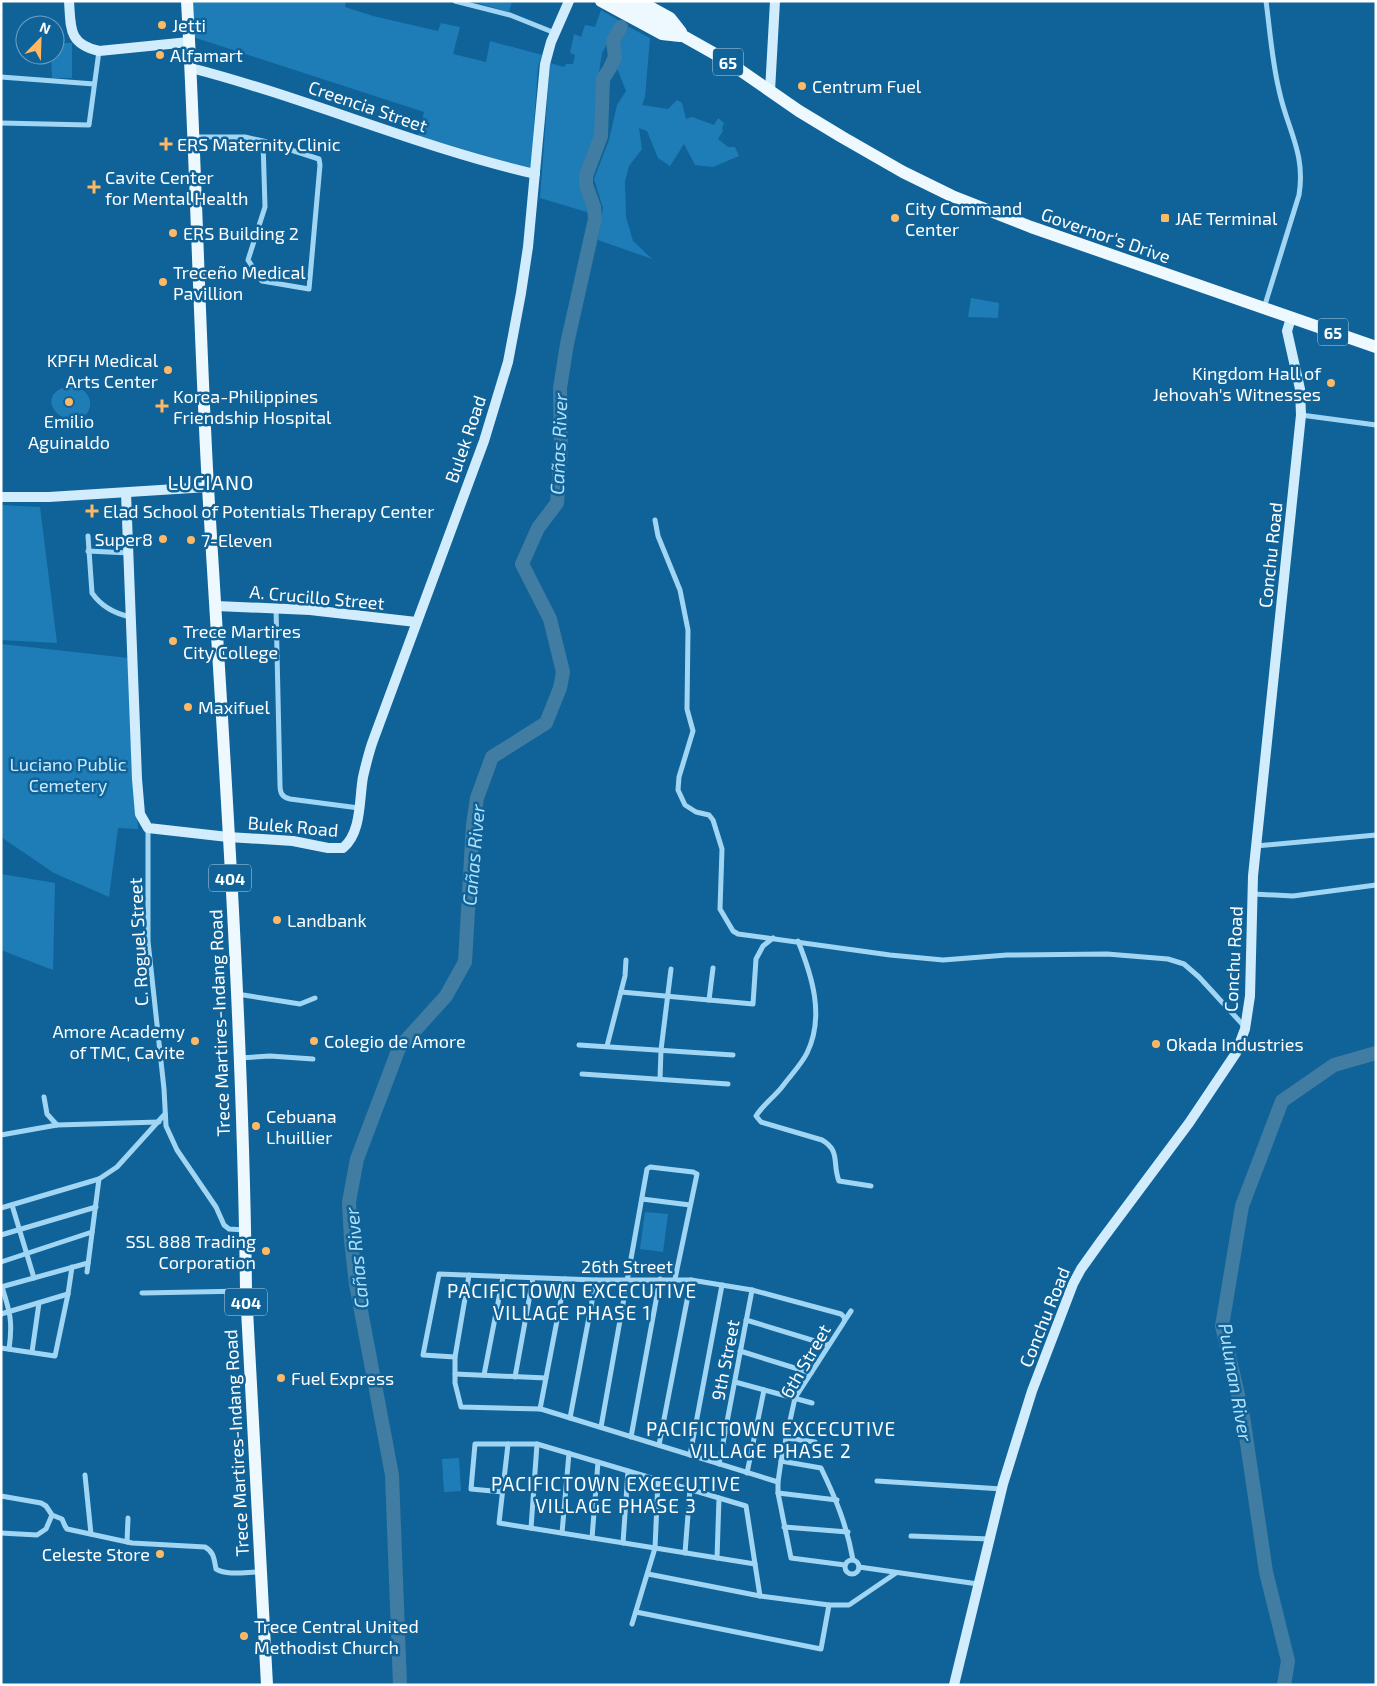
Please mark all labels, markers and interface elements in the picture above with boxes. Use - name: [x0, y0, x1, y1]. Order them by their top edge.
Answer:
- place label: Jetti: [172, 14, 206, 36]
- north arrow: [15, 15, 65, 65]
- text: N: [37, 18, 53, 37]
- marker: Jetti: [156, 19, 168, 31]
- place label: Alfamart: [170, 44, 243, 66]
- road number: 65: [713, 48, 743, 76]
- marker: Alfamart: [154, 49, 166, 61]
- street label: Creencia Street: [306, 75, 430, 137]
- place label: Centrum Fuel: [812, 75, 922, 97]
- marker: Centrum Fuel: [796, 80, 808, 92]
- place label: ERS Maternity Clinic: [177, 133, 341, 155]
- marker: ERS Maternity Clinic: [159, 137, 173, 151]
- place label: Cavite Center for Mental Health: [105, 166, 248, 209]
- marker: Cavite Center for Mental Health: [87, 180, 101, 194]
- place label: City Command Center: [905, 197, 1022, 240]
- street label: Governor's Drive: [1038, 203, 1174, 267]
- place label: JAE Terminal: [1175, 207, 1278, 229]
- marker: City Command Center: [889, 212, 901, 224]
- marker: JAE Terminal: [1159, 212, 1171, 224]
- place label: ERS Building 2: [183, 222, 299, 244]
- marker: ERS Building 2: [167, 227, 179, 239]
- place label: Treceño Medical Pavillion: [173, 261, 306, 304]
- marker: Treceño Medical Pavillion: [157, 276, 169, 288]
- road number: 65: [1318, 318, 1348, 346]
- place label: KPFH Medical Arts Center: [47, 349, 159, 392]
- place label: Kingdom Hall of Jehovah's Witnesses: [1153, 362, 1322, 405]
- marker: KPFH Medical Arts Center: [162, 364, 174, 376]
- marker: Kingdom Hall of Jehovah's Witnesses: [1325, 377, 1337, 389]
- place label: Korea-Philippines Friendship Hospital: [173, 385, 332, 428]
- street label: Bulek Road: [440, 392, 490, 486]
- water label: Cañas River: [545, 392, 571, 495]
- marker: Emilio Aguinaldo: [63, 396, 75, 408]
- marker: Korea-Philippines Friendship Hospital: [155, 399, 169, 413]
- place label: Emilio Aguinaldo: [28, 410, 110, 453]
- district label: LUCIANO: [168, 470, 254, 494]
- place label: Elad School of Potentials Therapy Center: [103, 500, 434, 522]
- street label: Conchu Road: [1254, 501, 1286, 609]
- marker: Elad School of Potentials Therapy Center: [85, 504, 99, 518]
- place label: Super8: [94, 528, 153, 550]
- place label: 7-Eleven: [201, 529, 273, 551]
- marker: Super8: [157, 533, 169, 545]
- marker: 7-Eleven: [185, 534, 197, 546]
- street label: A. Crucillo Street: [249, 580, 385, 614]
- place label: Trece Martires City College: [183, 620, 301, 663]
- marker: Trece Martires City College: [167, 635, 179, 647]
- place label: Maxifuel: [198, 696, 270, 718]
- marker: Maxifuel: [182, 701, 194, 713]
- park label: Luciano Public Cemetery: [9, 753, 127, 796]
- water label: Cañas River: [457, 803, 489, 907]
- street label: Bulek Road: [247, 811, 339, 841]
- road number: 404: [209, 864, 251, 891]
- street label: C. Roguel Street: [124, 877, 152, 1007]
- street label: Conchu Road: [1219, 906, 1247, 1012]
- street label: Trece Martires-Indang Road: [204, 909, 234, 1137]
- place label: Landbank: [287, 909, 367, 931]
- marker: Landbank: [271, 914, 283, 926]
- place label: Amore Academy of TMC, Cavite: [52, 1020, 185, 1063]
- place label: Colegio de Amore: [324, 1030, 466, 1052]
- place label: Okada Industries: [1166, 1033, 1304, 1055]
- marker: Amore Academy of TMC, Cavite: [189, 1035, 201, 1047]
- marker: Colegio de Amore: [308, 1035, 320, 1047]
- marker: Okada Industries: [1150, 1038, 1162, 1050]
- place label: Cebuana Lhuillier: [266, 1105, 337, 1148]
- marker: Cebuana Lhuillier: [250, 1120, 262, 1132]
- water label: Cañas River: [339, 1206, 373, 1310]
- place label: SSL 888 Trading Corporation: [125, 1230, 256, 1273]
- marker: SSL 888 Trading Corporation: [260, 1245, 272, 1257]
- street label: 26th Street: [581, 1255, 673, 1277]
- street label: Conchu Road: [1014, 1264, 1074, 1370]
- district label: PACIFICTOWN EXCECUTIVE VILLAGE PHASE 1: [447, 1279, 697, 1324]
- road number: 404: [225, 1288, 267, 1315]
- street label: 9th Street: [706, 1318, 744, 1402]
- street label: 6th Street: [775, 1320, 835, 1402]
- water label: Pulunan River: [1214, 1321, 1258, 1443]
- street label: Trece Martires-Indang Road: [219, 1329, 253, 1557]
- place label: Fuel Express: [291, 1367, 394, 1389]
- marker: Fuel Express: [275, 1372, 287, 1384]
- district label: PACIFICTOWN EXCECUTIVE VILLAGE PHASE 2: [646, 1417, 896, 1462]
- district label: PACIFICTOWN EXCECUTIVE VILLAGE PHASE 3: [491, 1472, 741, 1517]
- place label: Celeste Store: [42, 1543, 150, 1565]
- marker: Celeste Store: [154, 1548, 166, 1560]
- place label: Trece Central United Methodist Church: [254, 1615, 419, 1658]
- marker: Trece Central United Methodist Church: [238, 1630, 250, 1642]

